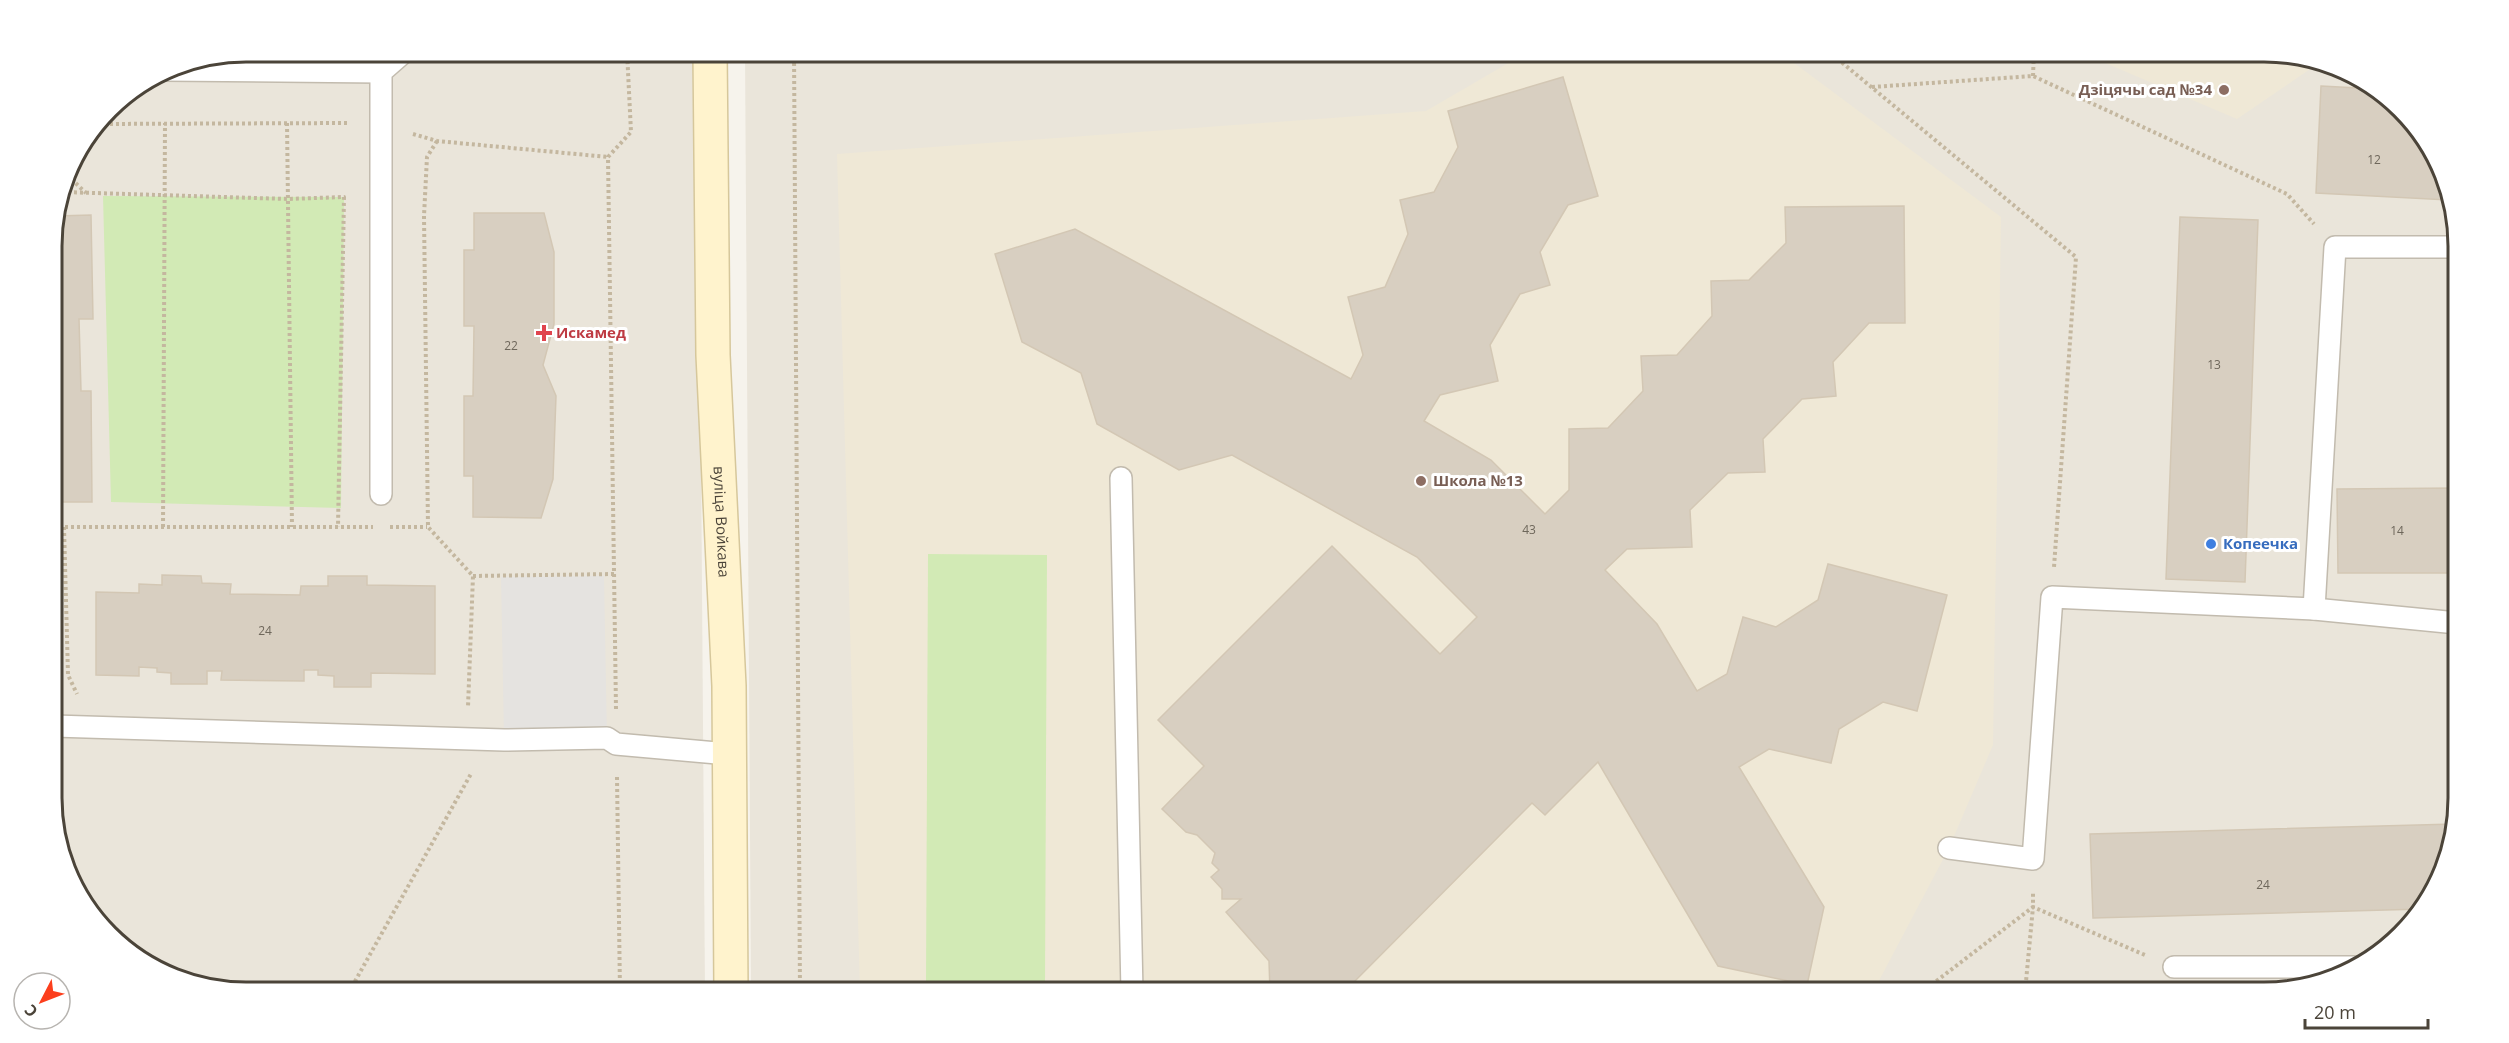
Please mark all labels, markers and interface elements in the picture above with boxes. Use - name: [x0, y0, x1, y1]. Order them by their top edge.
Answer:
- place label: Дзіцячы сад №34: [2079, 79, 2212, 99]
- marker: Дзіцячы сад №34: [2217, 83, 2231, 97]
- house number: 12: [2367, 151, 2381, 168]
- place label: Искамед: [556, 322, 626, 342]
- marker: Искамед: [537, 326, 551, 340]
- house number: 22: [504, 337, 518, 354]
- house number: 13: [2207, 356, 2221, 373]
- street label: вуліца Войкава: [709, 466, 735, 578]
- place label: Школа №13: [1433, 470, 1523, 490]
- marker: Школа №13: [1414, 474, 1428, 488]
- house number: 43: [1522, 521, 1536, 538]
- house number: 14: [2390, 522, 2404, 539]
- place label: Копеечка: [2223, 533, 2298, 553]
- marker: Копеечка: [2204, 537, 2218, 551]
- house number: 24: [258, 622, 272, 639]
- house number: 24: [2256, 876, 2270, 893]
- north arrow: [12, 971, 72, 1031]
- scale bar: [2305, 992, 2428, 1030]
- text: С: [19, 1000, 42, 1022]
- text: 20 m: [2314, 1000, 2356, 1024]

